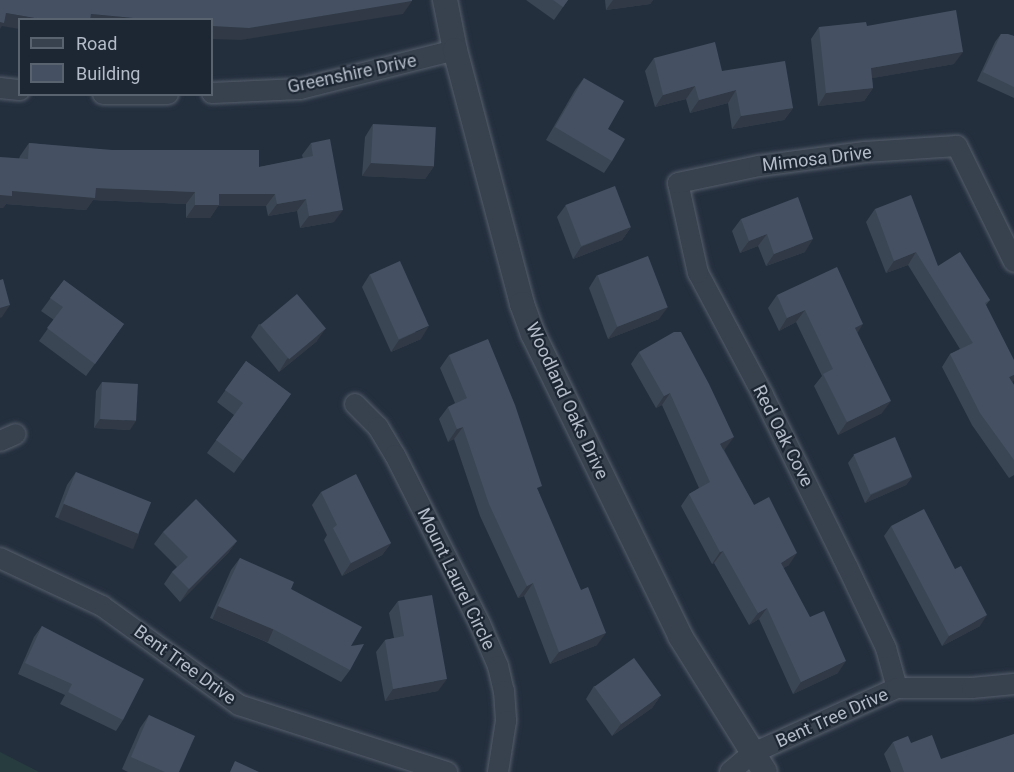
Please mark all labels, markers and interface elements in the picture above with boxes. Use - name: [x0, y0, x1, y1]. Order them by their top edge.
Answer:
- legend: [18, 18, 213, 96]
- text: Road: [76, 33, 117, 54]
- street label: Greenshire Drive: [286, 50, 418, 98]
- text: Building: [76, 63, 140, 84]
- street label: Mimosa Drive: [761, 142, 873, 176]
- street label: Woodland Oaks Drive: [521, 319, 613, 483]
- street label: Red Oak Cove: [748, 382, 818, 490]
- street label: Mount Laurel Circle: [412, 504, 500, 654]
- street label: Bent Tree Drive: [130, 621, 240, 709]
- street label: Bent Tree Drive: [772, 684, 892, 752]

